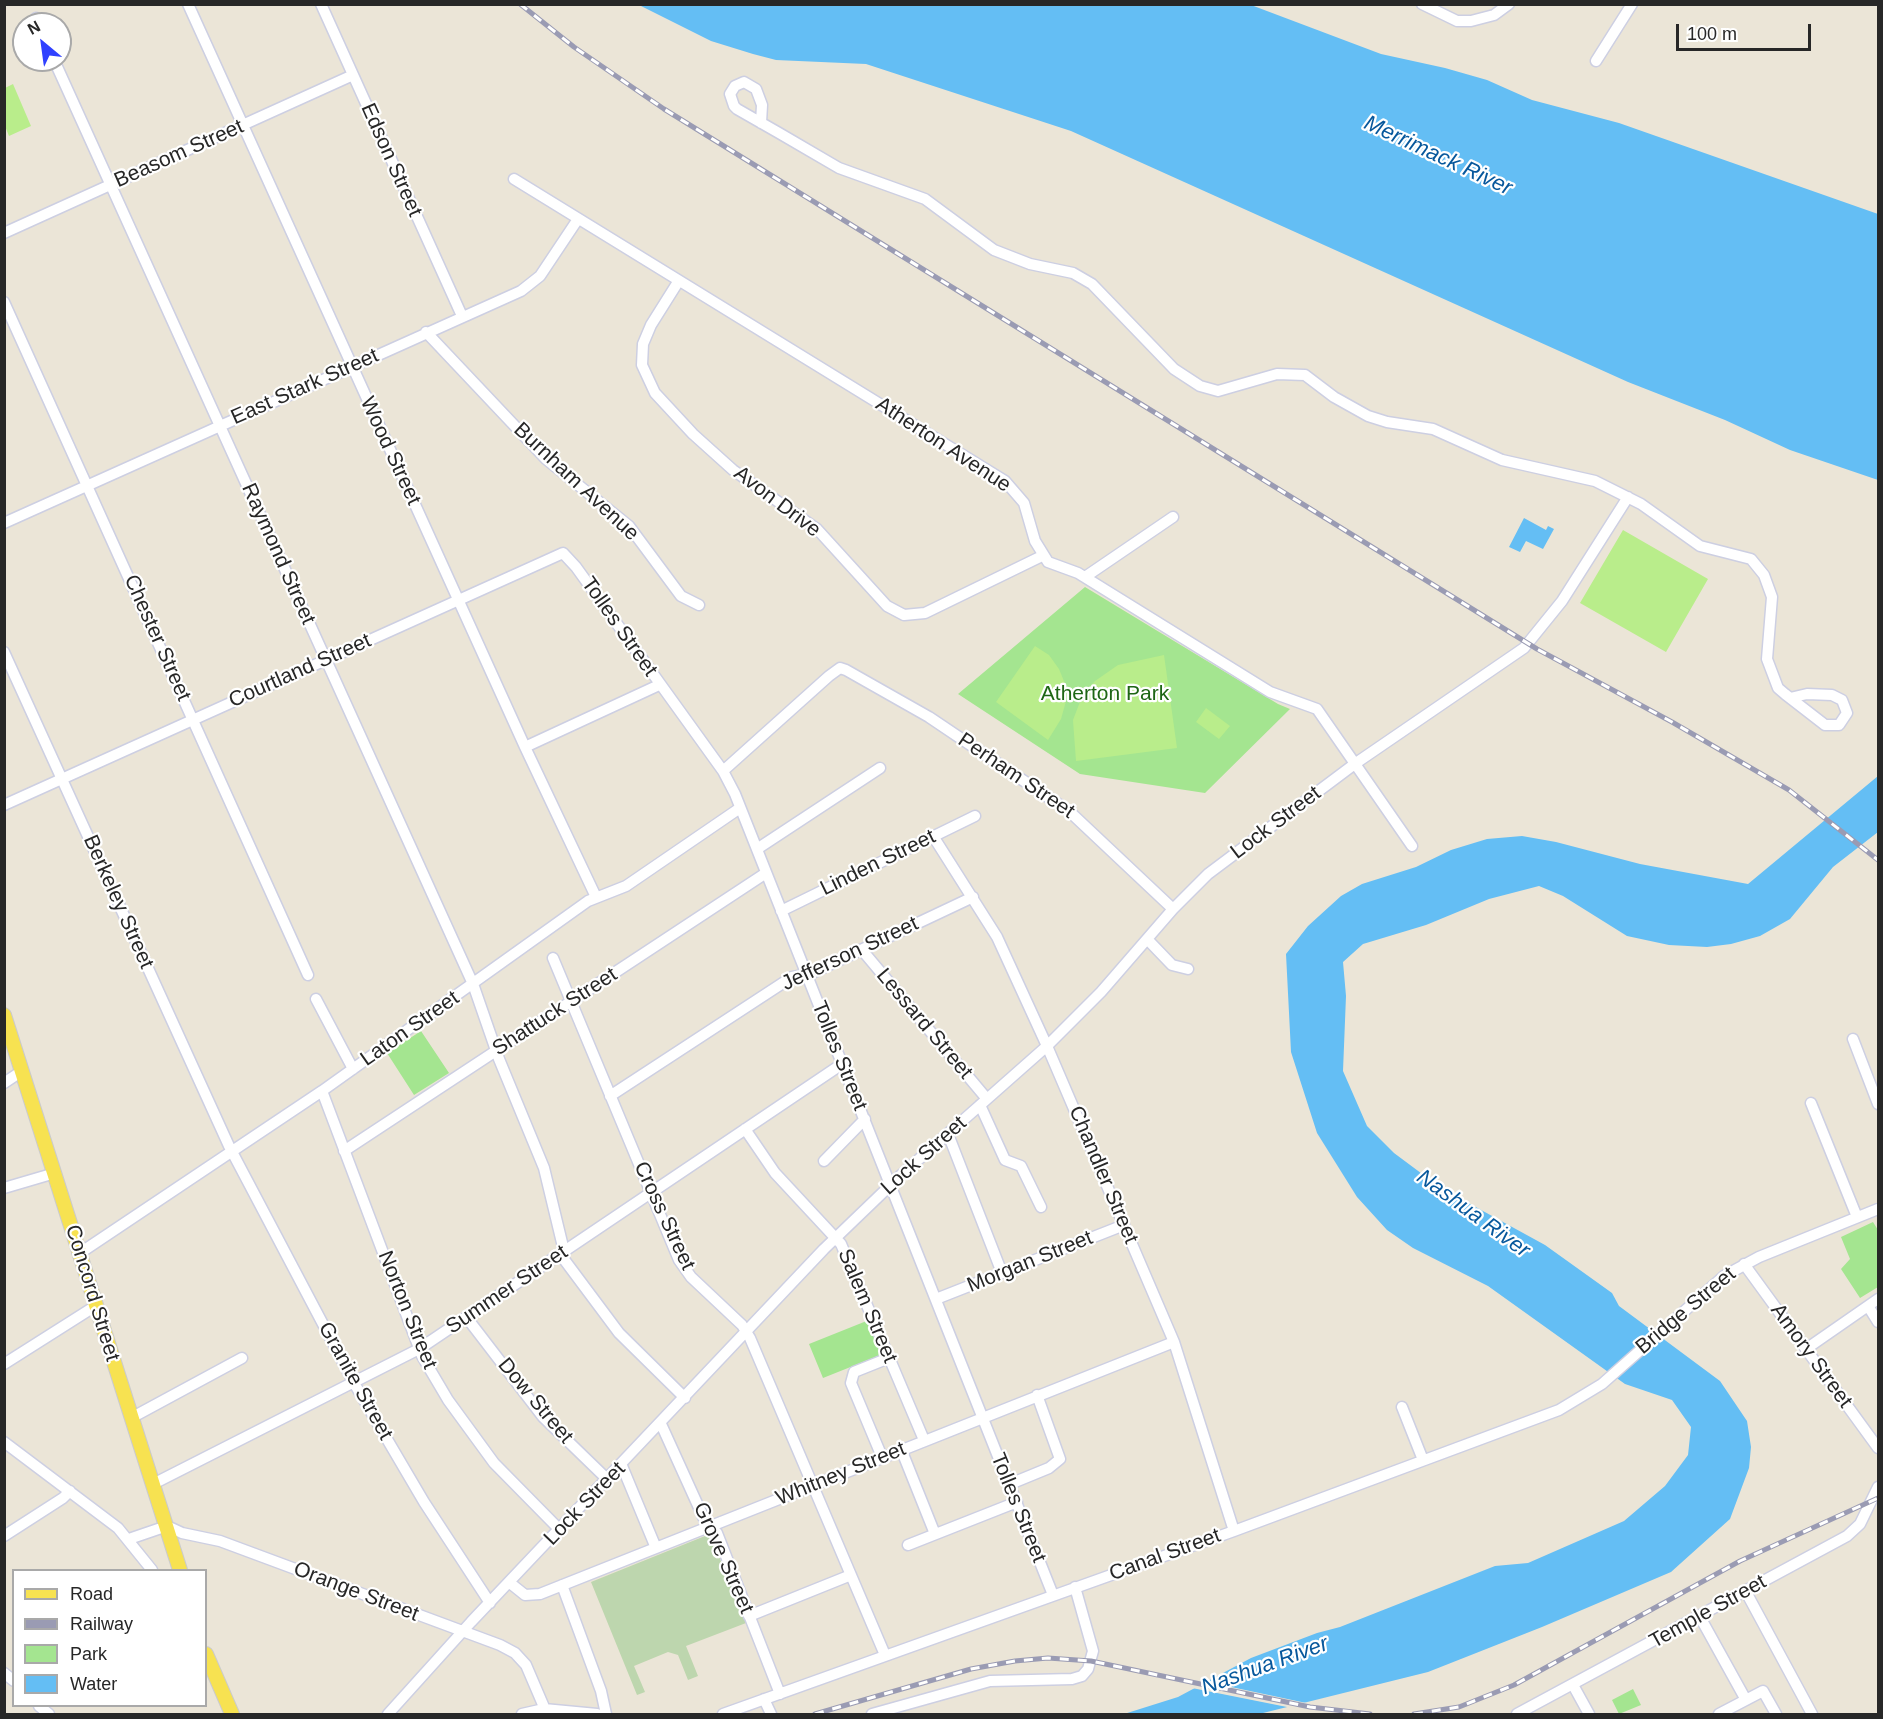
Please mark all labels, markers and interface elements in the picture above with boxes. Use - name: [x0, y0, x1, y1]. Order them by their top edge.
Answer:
- north arrow: [12, 12, 72, 72]
- scale bar: [1679, 12, 1814, 50]
- text: N: [25, 17, 43, 38]
- text: 100 m: [1687, 24, 1737, 44]
- street label: Edson Street: [355, 99, 427, 221]
- water label: Merrimack River: [1360, 110, 1516, 202]
- street label: Beasom Street: [110, 114, 248, 194]
- street label: East Stark Street: [227, 343, 383, 431]
- street label: Atherton Avenue: [871, 392, 1015, 498]
- street label: Wood Street: [354, 393, 426, 509]
- street label: Burnham Avenue: [508, 418, 644, 546]
- street label: Avon Drive: [729, 461, 825, 543]
- street label: Raymond Street: [236, 480, 320, 628]
- street label: Chester Street: [118, 571, 196, 705]
- street label: Tolles Street: [576, 572, 662, 682]
- street label: Courtland Street: [225, 628, 375, 714]
- park label: Atherton Park: [1041, 681, 1169, 707]
- street label: Perham Street: [953, 728, 1079, 824]
- street label: Lock Street: [1226, 781, 1326, 865]
- street label: Linden Street: [816, 824, 940, 902]
- street label: Berkeley Street: [77, 831, 159, 973]
- street label: Jefferson Street: [778, 911, 922, 997]
- street label: Shattuck Street: [488, 962, 622, 1062]
- street label: Lessard Street: [870, 964, 978, 1084]
- street label: Laton Street: [356, 986, 464, 1072]
- street label: Tolles Street: [806, 998, 872, 1114]
- street label: Chandler Street: [1063, 1102, 1143, 1248]
- street label: Lock Street: [876, 1111, 972, 1201]
- street label: Cross Street: [628, 1158, 700, 1274]
- water label: Nashua River: [1411, 1164, 1535, 1264]
- street label: Concord Street: [59, 1222, 125, 1364]
- street label: Morgan Street: [964, 1225, 1096, 1299]
- street label: Summer Street: [441, 1240, 573, 1340]
- street label: Salem Street: [832, 1245, 902, 1367]
- street label: Norton Street: [372, 1247, 442, 1373]
- street label: Bridge Street: [1631, 1262, 1741, 1360]
- street label: Amory Street: [1765, 1299, 1857, 1413]
- street label: Granite Street: [312, 1318, 398, 1444]
- street label: Dow Street: [492, 1353, 578, 1449]
- street label: Whitney Street: [772, 1437, 910, 1511]
- street label: Tolles Street: [985, 1450, 1051, 1566]
- street label: Lock Street: [539, 1457, 631, 1551]
- street label: Grove Street: [687, 1498, 759, 1618]
- street label: Canal Street: [1106, 1523, 1224, 1587]
- street label: Orange Street: [290, 1557, 422, 1627]
- legend: [12, 1569, 207, 1707]
- street label: Temple Street: [1645, 1570, 1771, 1654]
- text: Road: [70, 1584, 113, 1604]
- text: Railway: [70, 1614, 133, 1634]
- water label: Nashua River: [1198, 1631, 1332, 1701]
- text: Park: [70, 1644, 107, 1664]
- text: Water: [70, 1674, 117, 1694]

